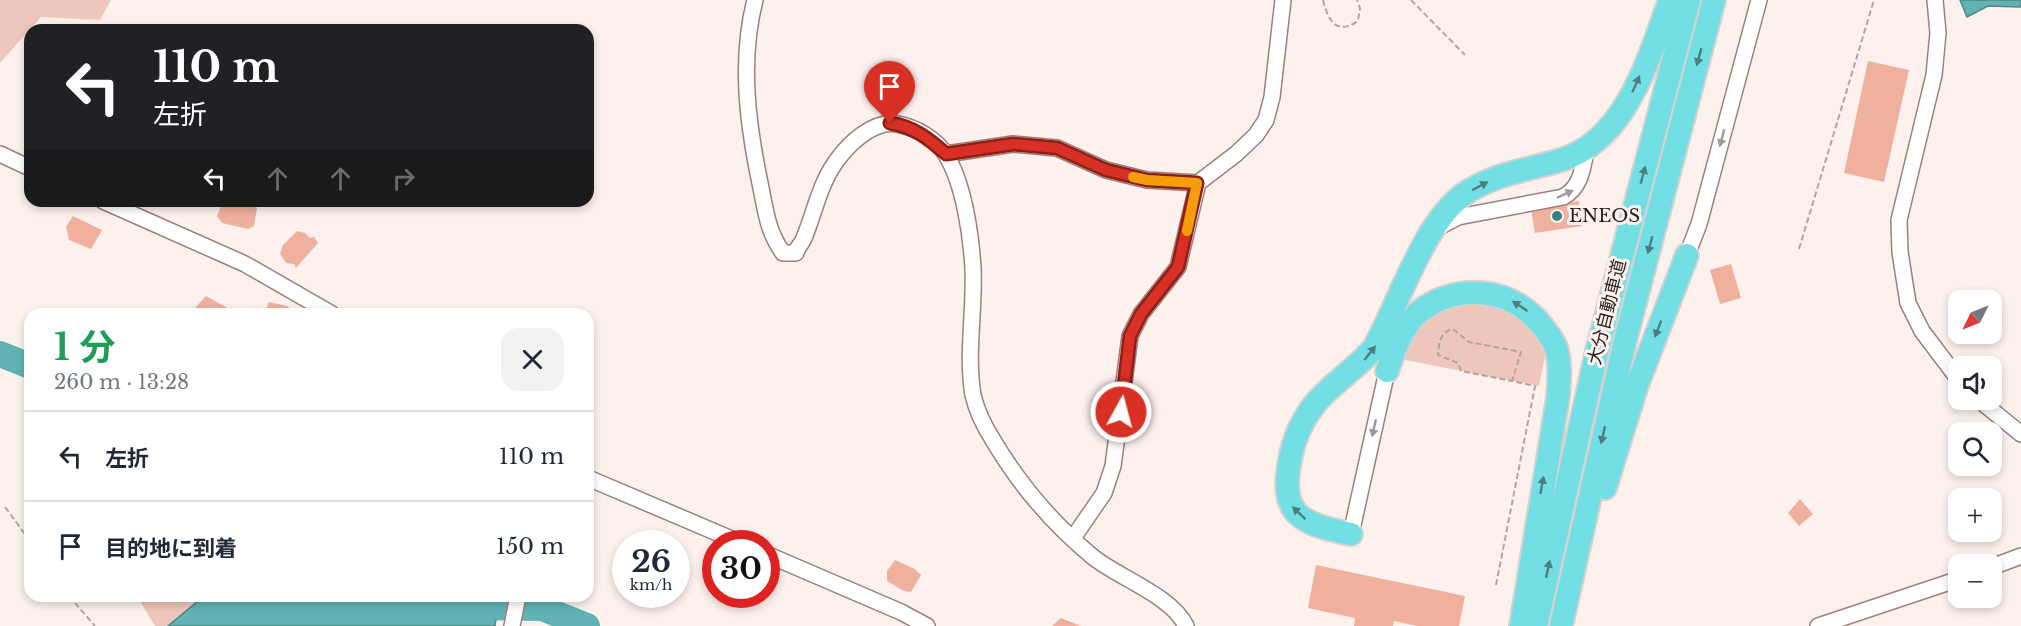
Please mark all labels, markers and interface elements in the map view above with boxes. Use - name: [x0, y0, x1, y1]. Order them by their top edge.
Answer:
- text: 110 m: [153, 41, 279, 93]
- icon: left: [54, 48, 132, 126]
- one-way arrow: [1694, 48, 1703, 66]
- pin: [864, 61, 915, 123]
- icon: arrive: [873, 70, 906, 103]
- one-way arrow: [1631, 75, 1641, 93]
- text: 左折: [153, 98, 207, 131]
- one-way arrow: [1717, 129, 1726, 147]
- icon: left: [198, 162, 231, 195]
- icon: ahead: [261, 162, 294, 195]
- icon: ahead: [324, 162, 357, 195]
- icon: right: [387, 162, 420, 195]
- one-way arrow: [1638, 166, 1648, 184]
- one-way arrow: [1472, 181, 1489, 191]
- one-way arrow: [1556, 189, 1574, 199]
- place label: ENEOS: [1569, 205, 1640, 227]
- marker: ENEOS: [1550, 209, 1564, 223]
- one-way arrow: [1644, 236, 1654, 254]
- street label: 大分自動車道: [1583, 257, 1631, 367]
- north arrow: [1948, 290, 2002, 344]
- map controls: [1948, 290, 2002, 608]
- one-way arrow: [1512, 301, 1528, 312]
- one-way arrow: [1653, 321, 1663, 339]
- text: 1 分: [54, 325, 115, 370]
- button: close: [501, 328, 564, 391]
- one-way arrow: [1363, 345, 1376, 361]
- button: sound: [1948, 356, 2002, 410]
- text: 260 m · 13:28: [54, 370, 189, 394]
- position arrow: [1089, 380, 1153, 444]
- one-way arrow: [1369, 419, 1379, 437]
- button: search: [1948, 422, 2002, 476]
- one-way arrow: [1597, 425, 1607, 444]
- icon: left: [54, 440, 87, 473]
- text: 110 m: [499, 443, 564, 470]
- text: 左折: [105, 445, 149, 472]
- one-way arrow: [1538, 476, 1547, 495]
- button: +: [1948, 488, 2002, 542]
- one-way arrow: [1292, 506, 1306, 520]
- icon: arrive: [54, 530, 87, 563]
- speed limit sign: 30: [702, 530, 780, 608]
- text: 150 m: [496, 533, 564, 560]
- text: 目的地に到着: [105, 535, 237, 562]
- text: 26: [631, 543, 671, 580]
- button: −: [1948, 554, 2002, 608]
- one-way arrow: [1543, 559, 1553, 578]
- text: km/h: [630, 575, 672, 594]

